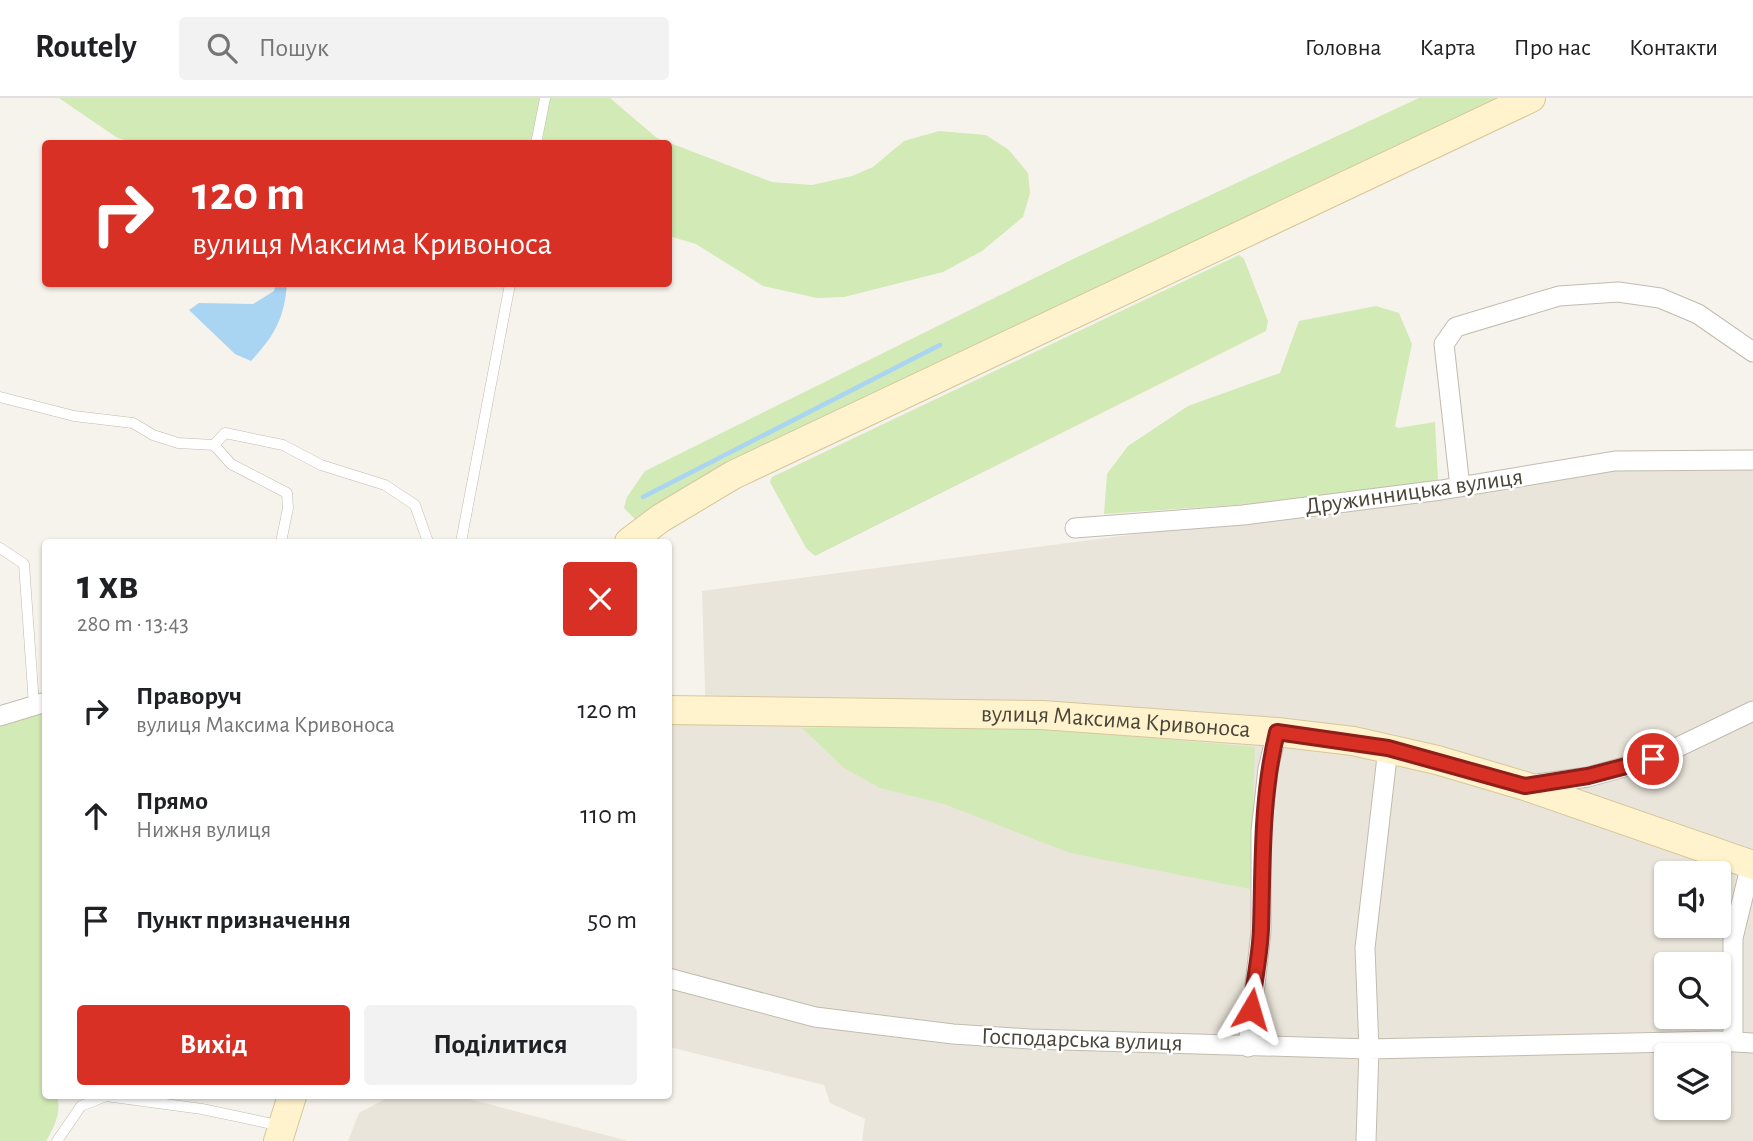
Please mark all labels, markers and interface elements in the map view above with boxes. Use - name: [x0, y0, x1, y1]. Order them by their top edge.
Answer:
- search box: [179, 17, 669, 80]
- icon: search: [203, 29, 241, 67]
- text: Routely: [35, 31, 137, 64]
- text: Пошук: [259, 35, 329, 61]
- text: Головна: [1305, 36, 1381, 60]
- text: Карта: [1419, 36, 1476, 60]
- text: Про нас: [1514, 36, 1591, 60]
- text: Контакти: [1629, 36, 1718, 60]
- icon: right: [77, 168, 168, 259]
- text: 120 m: [192, 170, 305, 219]
- text: вулиця Максима Кривоноса: [192, 228, 552, 260]
- street label: Дружинницька вулиця: [1304, 465, 1524, 519]
- button: close: [563, 562, 637, 636]
- text: 1 хв: [77, 564, 139, 606]
- text: 280 m · 13:43: [77, 613, 189, 636]
- text: Праворуч: [136, 683, 242, 709]
- icon: right: [77, 692, 115, 730]
- text: 120 m: [577, 697, 637, 723]
- street label: вулиця Максима Кривоноса: [981, 702, 1251, 742]
- text: вулиця Максима Кривоноса: [136, 714, 395, 737]
- pin: [1623, 729, 1683, 789]
- icon: arrive: [1634, 740, 1672, 778]
- text: Прямо: [136, 788, 208, 814]
- icon: ahead: [77, 797, 115, 835]
- text: 110 m: [580, 802, 637, 828]
- text: Нижня вулиця: [136, 819, 271, 842]
- map controls: [1654, 861, 1731, 1120]
- button: sound: [1654, 861, 1731, 938]
- icon: arrive: [77, 902, 115, 940]
- text: Пункт призначення: [136, 907, 351, 933]
- text: 50 m: [587, 907, 637, 933]
- button: search: [1654, 952, 1731, 1029]
- position arrow: [1214, 972, 1288, 1046]
- button: Вихід: [77, 1005, 350, 1085]
- button: Поділитися: [364, 1005, 637, 1085]
- street label: Господарська вулиця: [981, 1024, 1183, 1056]
- button: layers: [1654, 1043, 1731, 1120]

